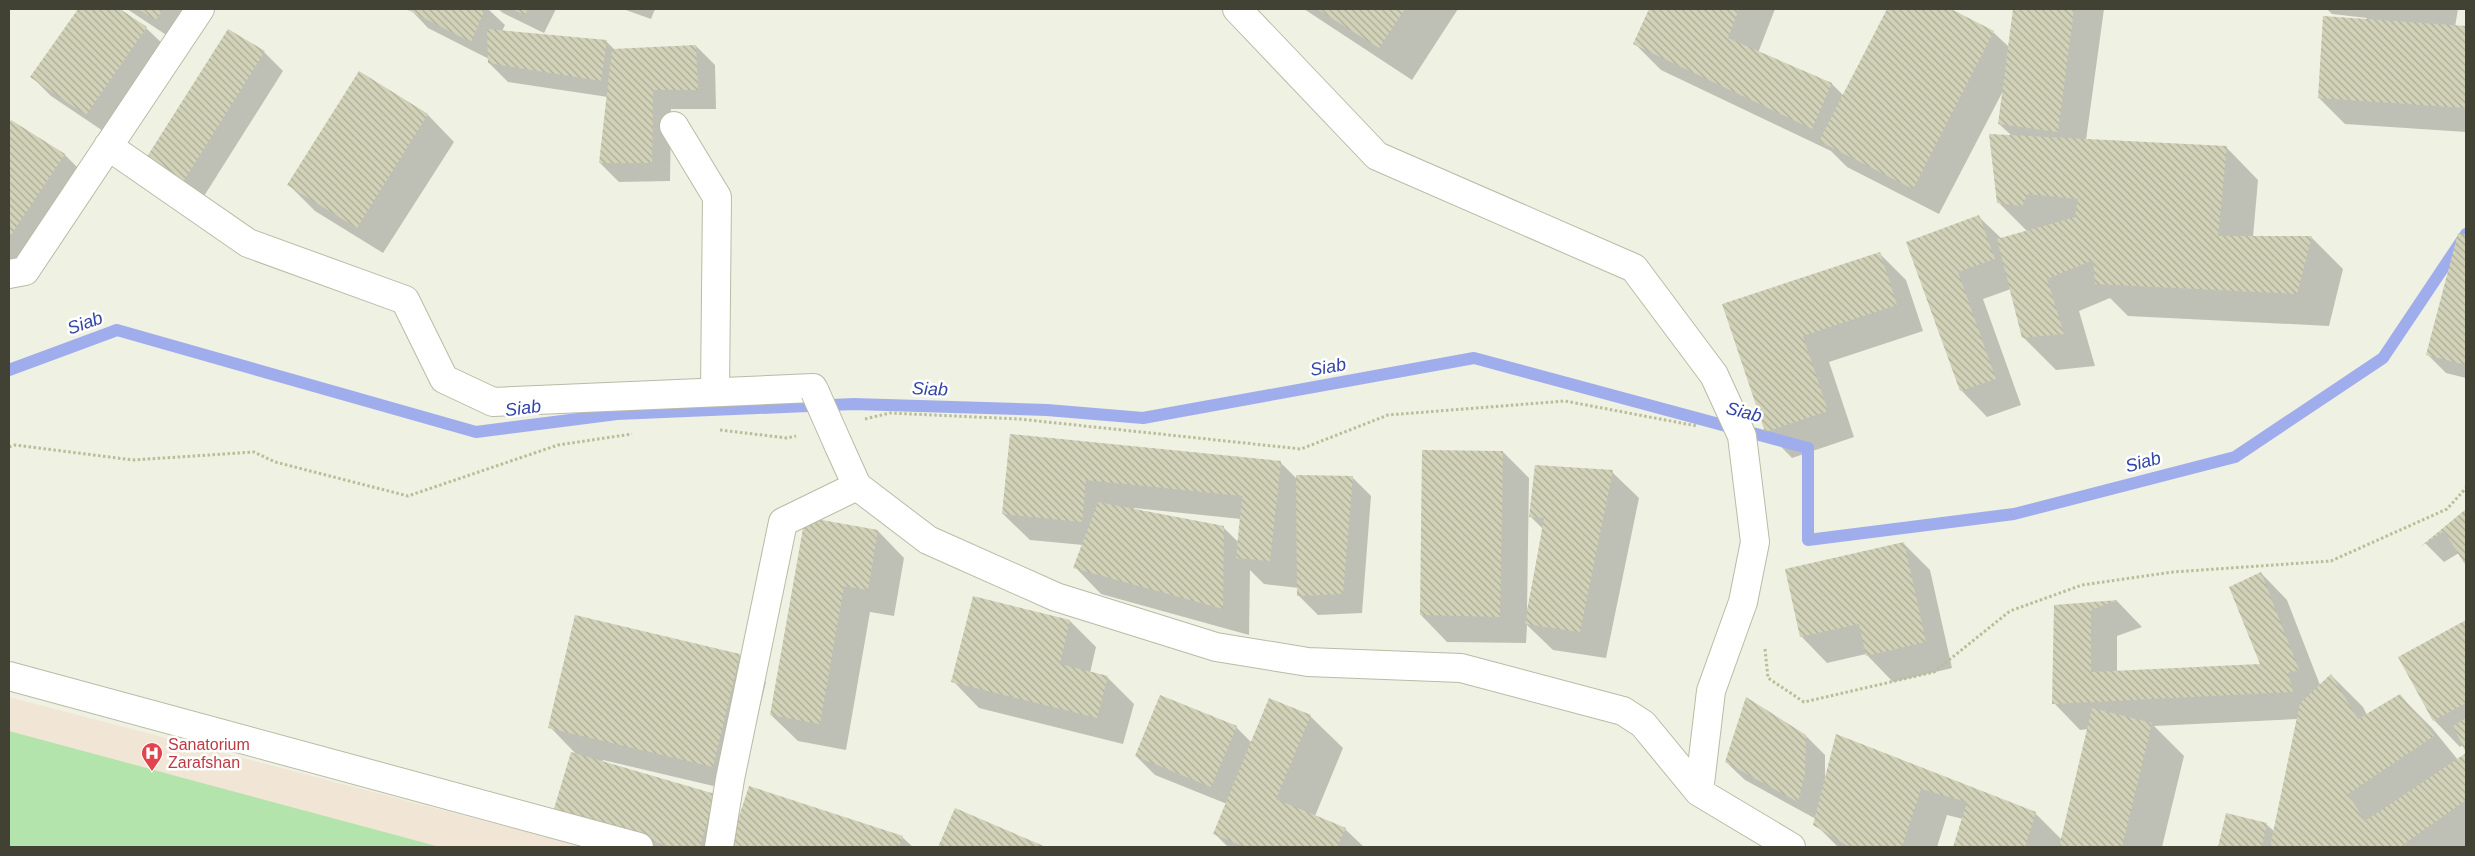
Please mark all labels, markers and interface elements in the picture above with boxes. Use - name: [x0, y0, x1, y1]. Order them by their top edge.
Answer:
- water label: Siab: [65, 307, 105, 339]
- water label: Siab: [1309, 354, 1347, 380]
- water label: Siab: [912, 378, 948, 400]
- water label: Siab: [504, 396, 542, 420]
- water label: Siab: [1724, 398, 1764, 426]
- water label: Siab: [2123, 448, 2163, 476]
- place label: Sanatorium Zarafshan: [168, 736, 250, 771]
- hospital icon: Sanatorium Zarafshan: [140, 741, 164, 772]

